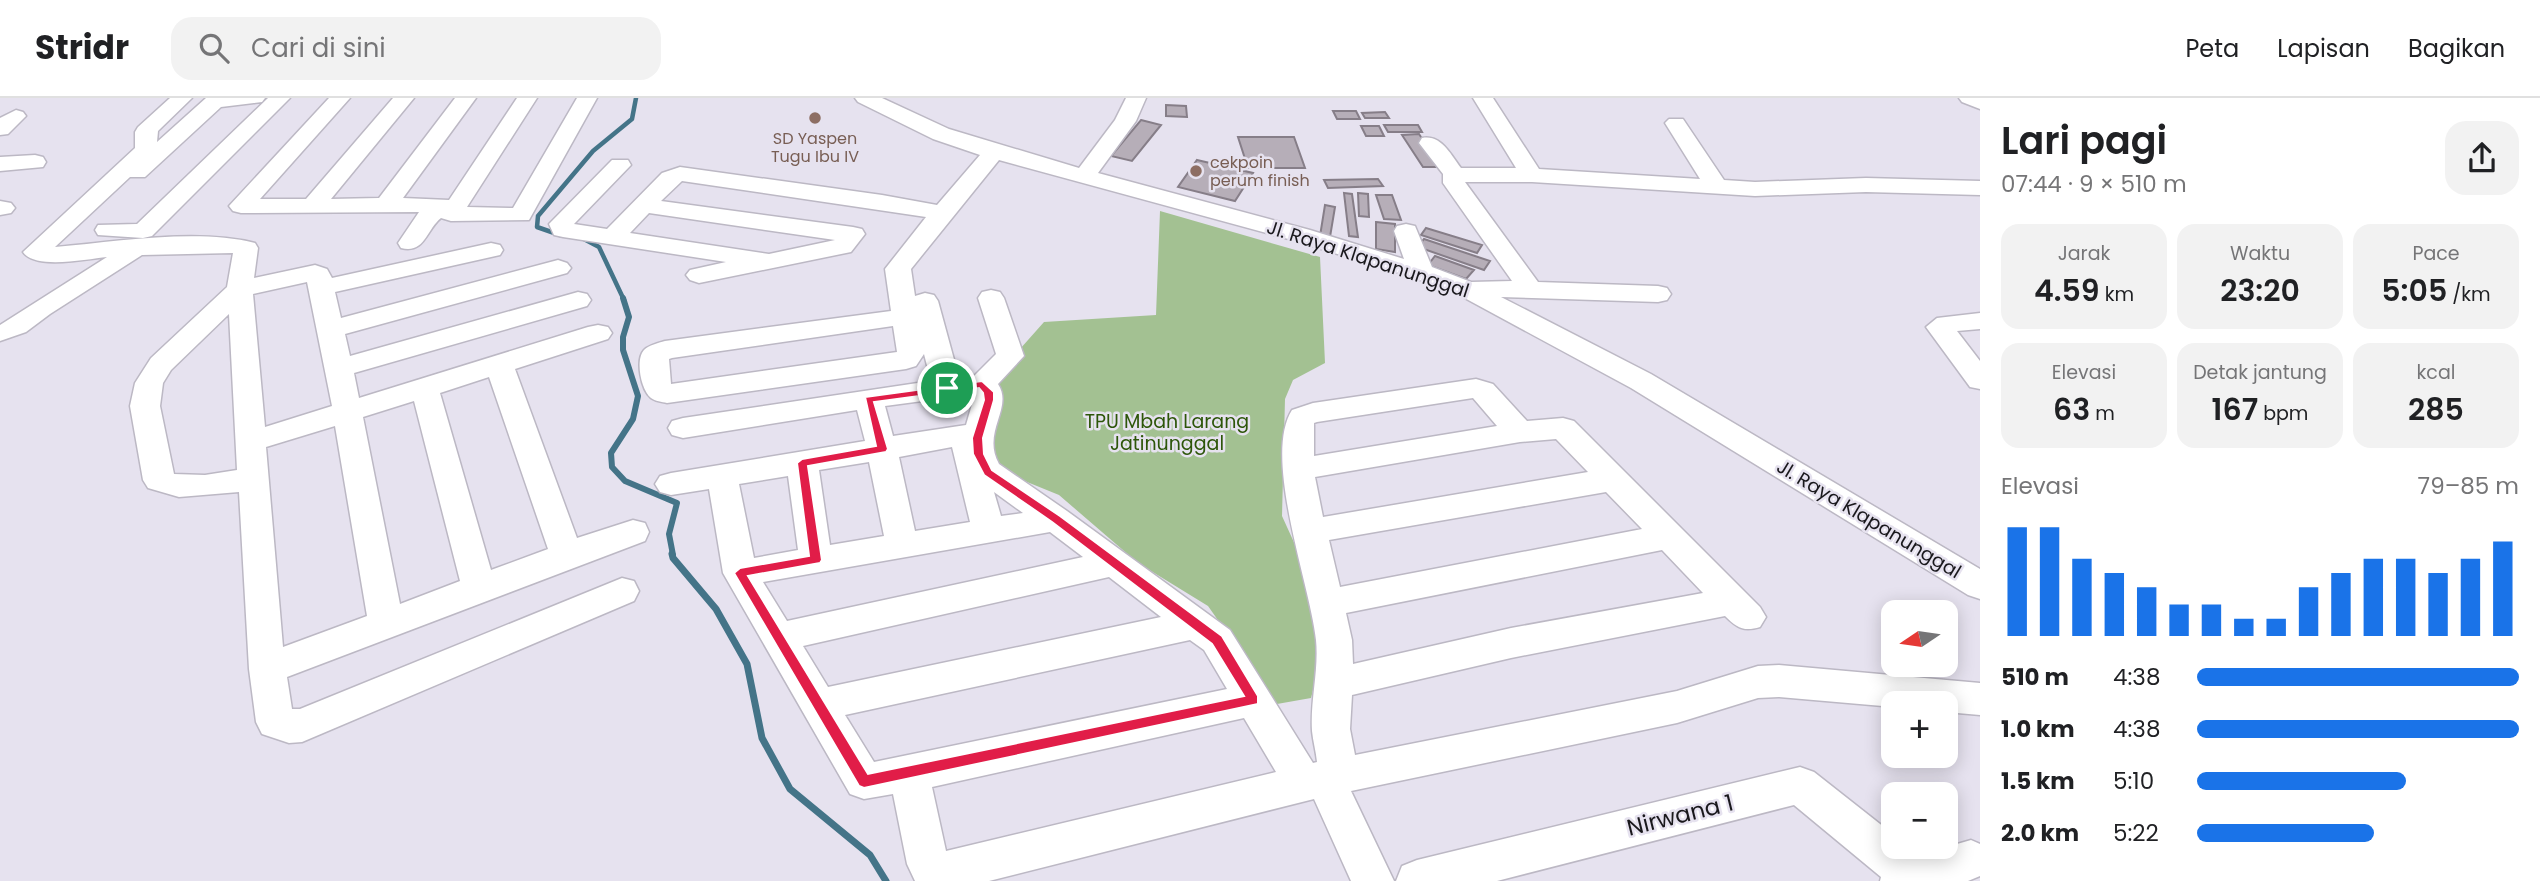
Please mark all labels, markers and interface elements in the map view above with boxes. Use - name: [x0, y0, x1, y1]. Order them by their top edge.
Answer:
- search box: [171, 17, 661, 80]
- text: Stridr: [35, 24, 129, 71]
- icon: search: [195, 29, 233, 67]
- text: Cari di sini: [251, 30, 386, 66]
- text: Peta: [2185, 32, 2239, 65]
- text: Lapisan: [2277, 32, 2370, 65]
- text: Bagikan: [2408, 32, 2505, 65]
- marker: SD Yaspen Tugu Ibu IV: [807, 110, 823, 126]
- text: Lari pagi: [2001, 114, 2167, 167]
- button: share: [2445, 121, 2519, 195]
- place label: SD Yaspen Tugu Ibu IV: [771, 127, 859, 168]
- place label: cekpoin perum finish: [1210, 151, 1310, 192]
- marker: cekpoin perum finish: [1188, 163, 1204, 179]
- text: 07:44 · 9 × 510 m: [2001, 168, 2187, 200]
- street label: Jl. Raya Klapanunggal: [1263, 214, 1473, 304]
- text: Jarak: [2058, 240, 2110, 267]
- text: Waktu: [2230, 240, 2290, 267]
- text: Pace: [2412, 240, 2460, 267]
- text: 4.59: [2034, 269, 2100, 312]
- text: 23:20: [2220, 269, 2300, 312]
- text: 5:05: [2381, 269, 2447, 312]
- text: km: [2100, 281, 2134, 308]
- text: /km: [2447, 281, 2491, 308]
- pin: [917, 358, 977, 418]
- text: Elevasi: [2052, 359, 2116, 386]
- text: Detak jantung: [2193, 359, 2327, 386]
- text: kcal: [2417, 359, 2455, 386]
- icon: arrive: [928, 369, 966, 407]
- text: 63: [2053, 388, 2090, 431]
- text: 167: [2212, 388, 2258, 431]
- text: 285: [2408, 388, 2464, 431]
- text: m: [2090, 400, 2115, 427]
- text: bpm: [2258, 400, 2308, 427]
- park label: TPU Mbah Larang Jatinunggal: [1085, 408, 1249, 457]
- street label: Jl. Raya Klapanunggal: [1772, 453, 1966, 585]
- text: Elevasi: [2001, 470, 2079, 502]
- text: 79–85 m: [2418, 470, 2519, 502]
- north arrow: [1881, 600, 1958, 677]
- map controls: [1881, 600, 1958, 859]
- text: 510 m: [2001, 661, 2069, 693]
- text: 4:38: [2113, 661, 2160, 693]
- button: +: [1881, 691, 1958, 768]
- text: 1.0 km: [2001, 713, 2075, 745]
- text: 4:38: [2113, 713, 2160, 745]
- text: 1.5 km: [2001, 765, 2075, 797]
- text: 5:10: [2113, 765, 2154, 797]
- button: −: [1881, 782, 1958, 859]
- street label: Nirwana 1: [1623, 786, 1737, 844]
- text: 2.0 km: [2001, 817, 2079, 849]
- text: 5:22: [2113, 817, 2159, 849]

